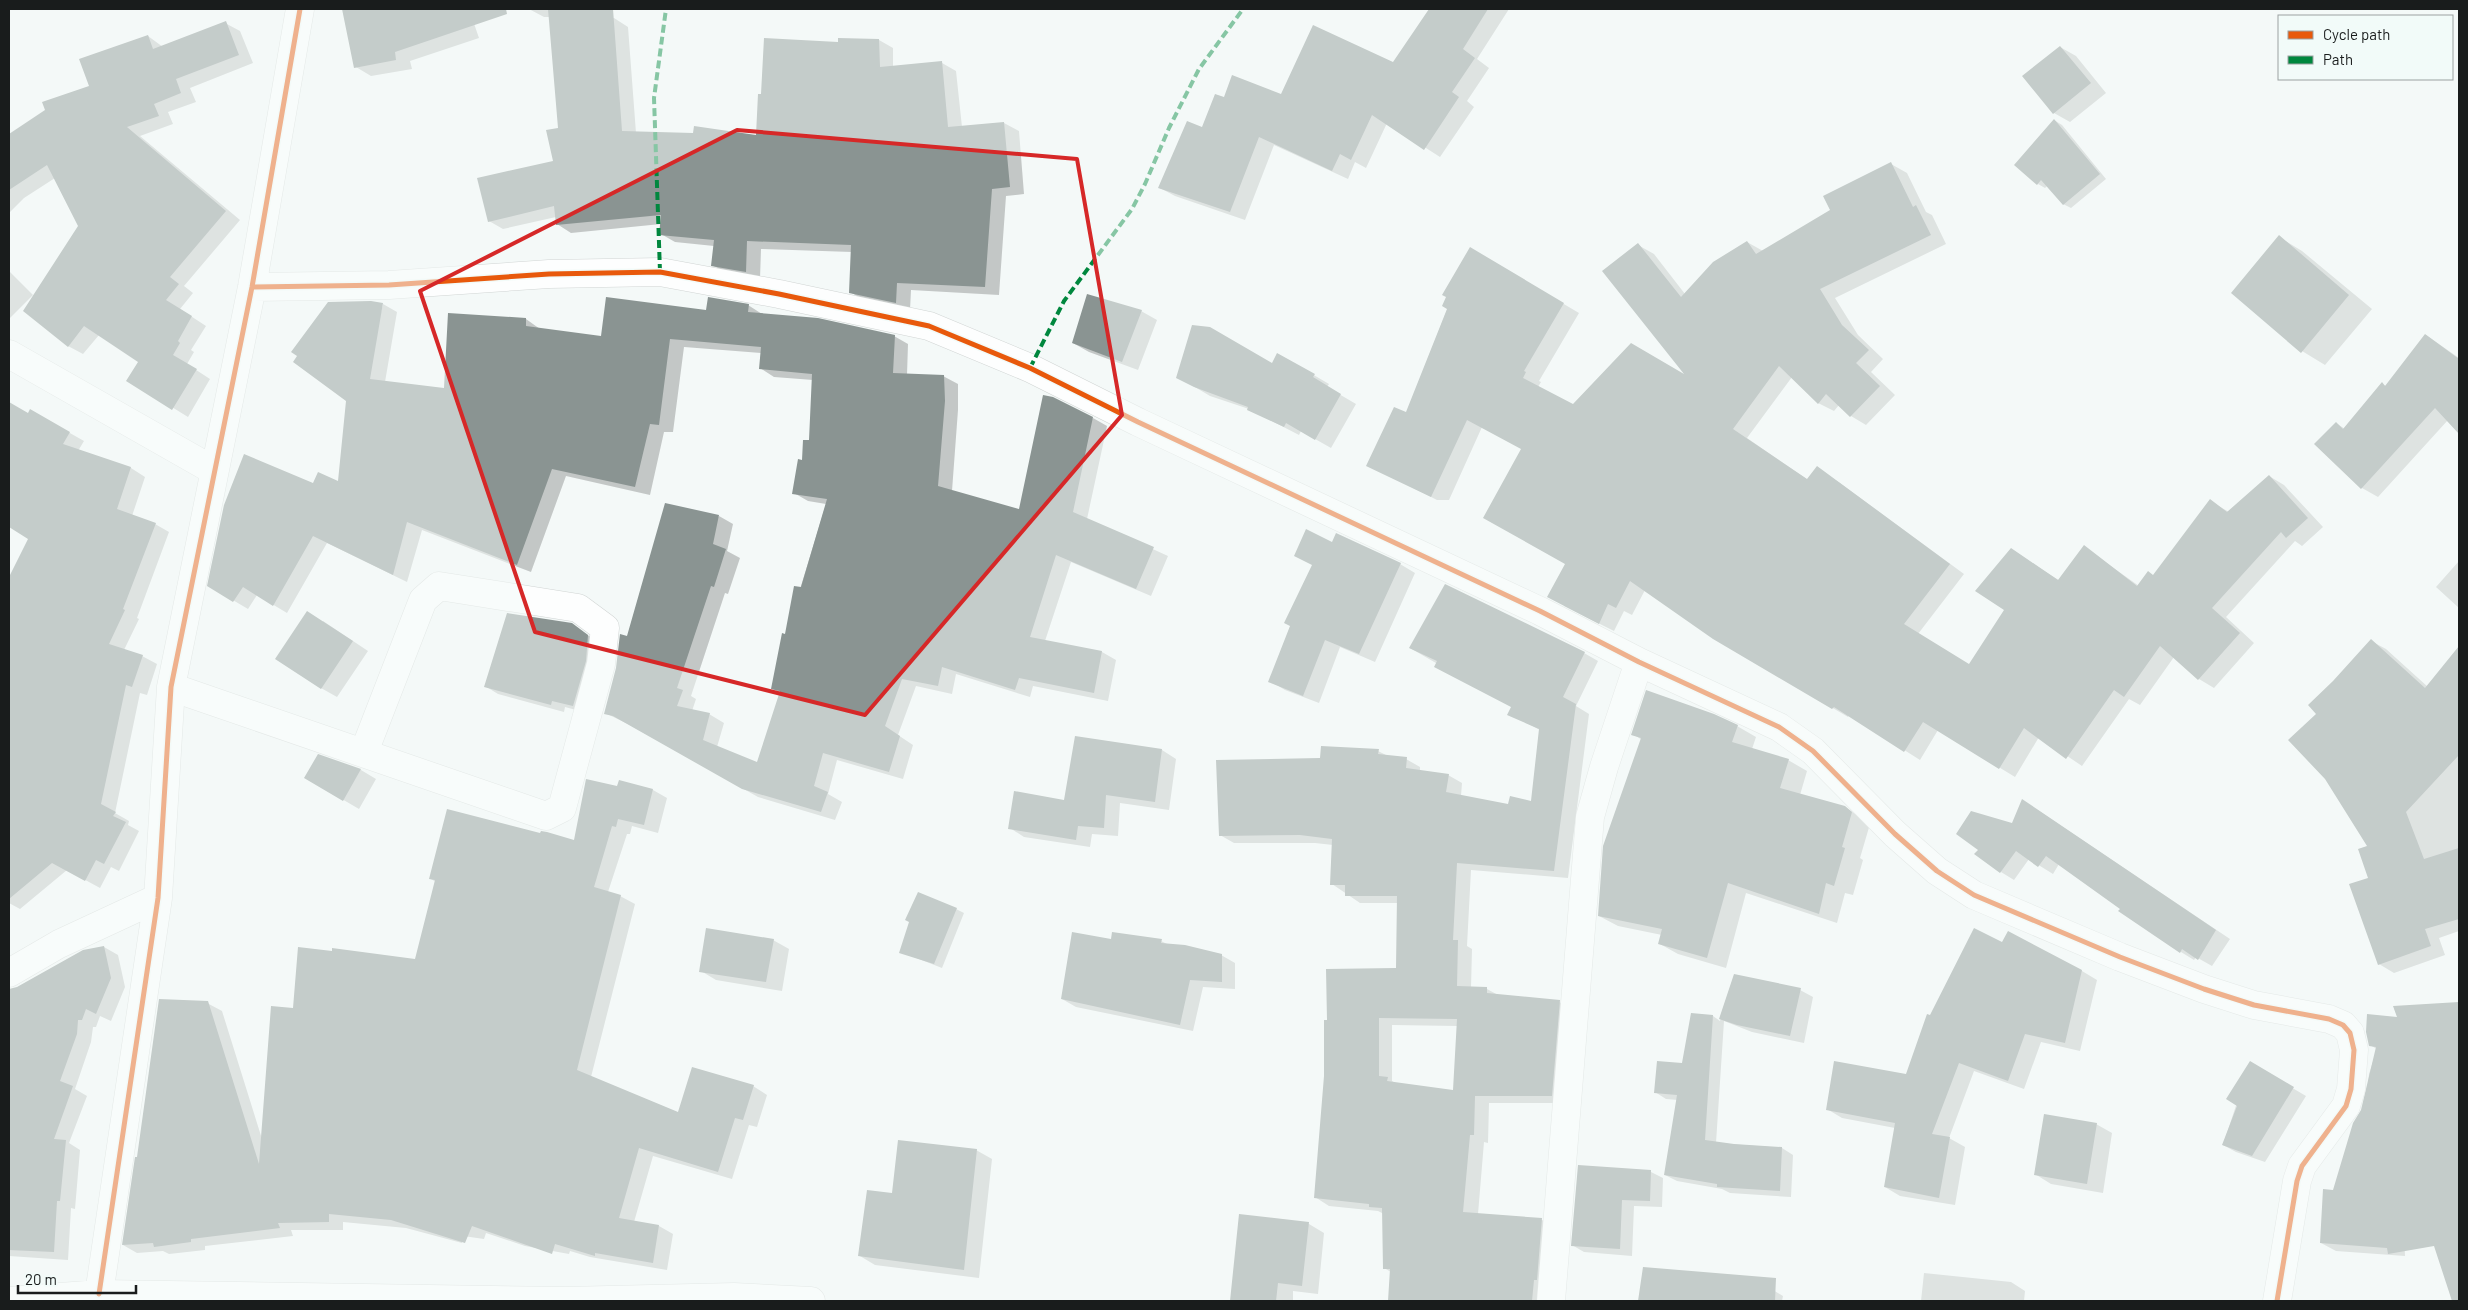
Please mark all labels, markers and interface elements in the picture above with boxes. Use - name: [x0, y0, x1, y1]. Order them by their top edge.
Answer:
- legend: [2278, 15, 2453, 80]
- text: Cycle path: [2323, 25, 2390, 43]
- text: Path: [2323, 50, 2353, 68]
- scale bar: [18, 1262, 135, 1294]
- text: 20 m: [25, 1270, 57, 1288]

